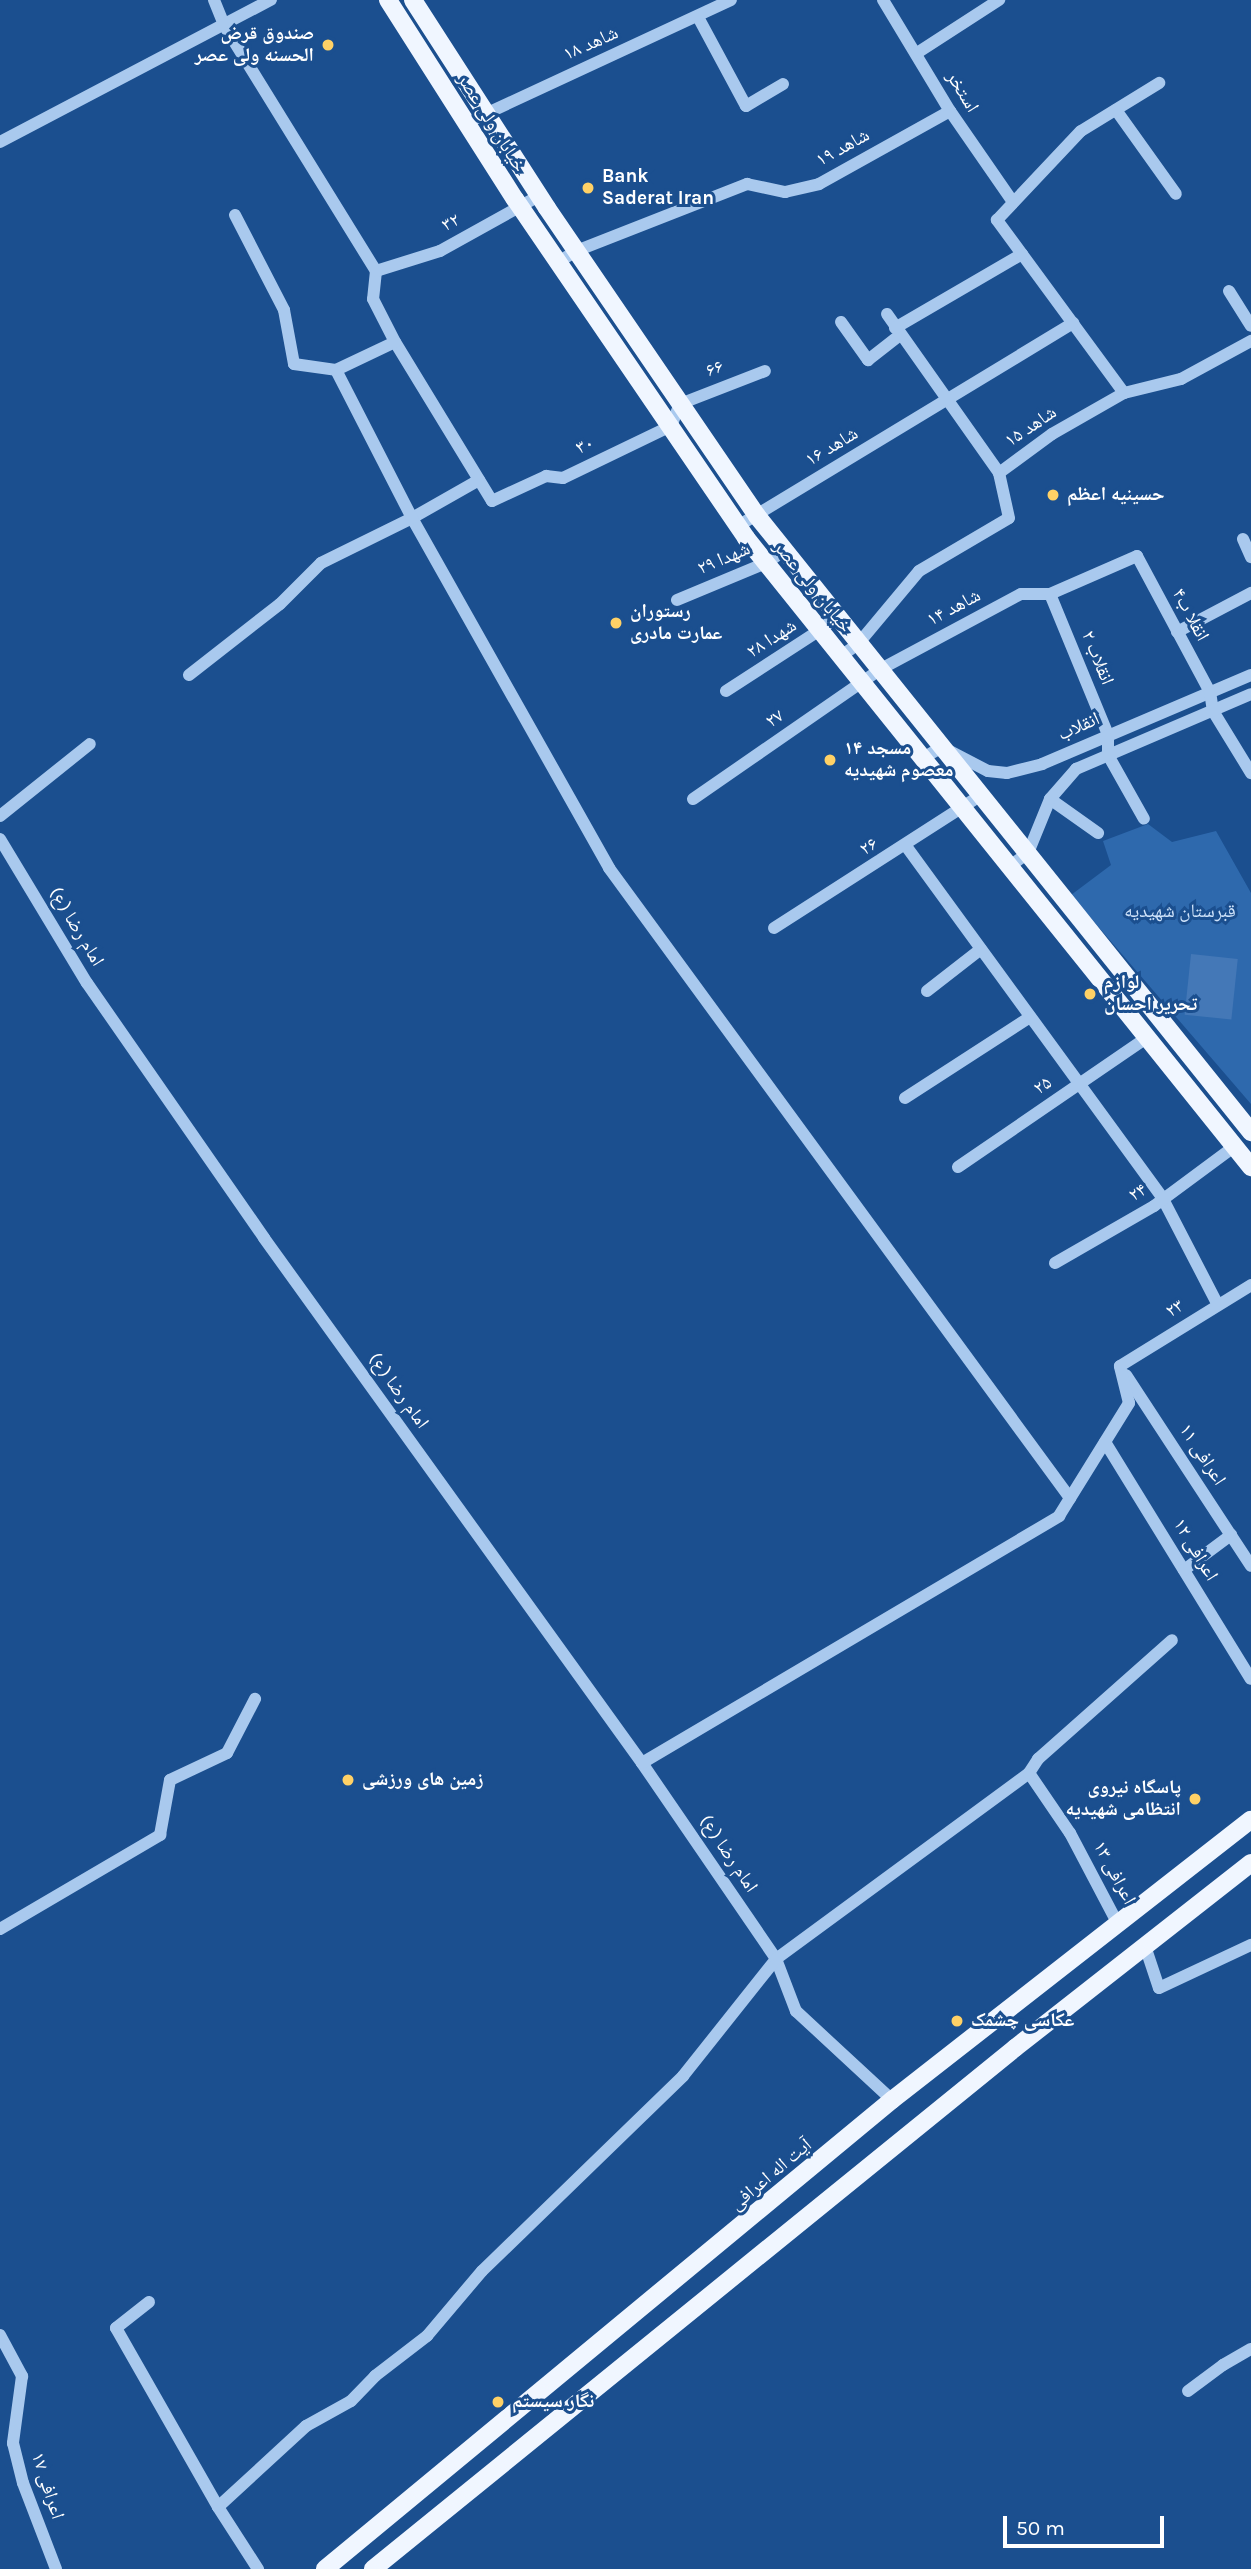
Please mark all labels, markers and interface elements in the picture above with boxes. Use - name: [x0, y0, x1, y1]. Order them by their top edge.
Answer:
- street label: شاهد ۱۸: [560, 22, 622, 66]
- place label: صندوق قرض الحسنه ولی عصر: [195, 23, 314, 67]
- marker: صندوق قرض الحسنه ولی عصر: [320, 37, 336, 53]
- street label: استخر: [941, 67, 983, 117]
- street label: خیابان ولی عصر: [452, 69, 530, 177]
- street label: شاهد ۱۹: [812, 124, 874, 172]
- place label: Bank Saderat Iran: [602, 166, 714, 210]
- marker: Bank Saderat Iran: [580, 180, 596, 196]
- street label: ۳۲: [438, 209, 464, 237]
- street label: ۶۶: [703, 355, 727, 383]
- street label: شاهد ۱۵: [1001, 401, 1061, 453]
- street label: شاهد ۱۶: [801, 422, 863, 472]
- street label: ۳۰: [572, 432, 598, 460]
- place label: حسینیه اعظم: [1067, 484, 1165, 506]
- marker: حسینیه اعظم: [1045, 487, 1061, 503]
- street label: خیابان ولی عصر: [768, 536, 856, 638]
- street label: شهدا ۲۹: [694, 538, 754, 580]
- street label: شاهد ۱۴: [923, 584, 985, 632]
- street label: انقلا ب۴: [1167, 585, 1213, 645]
- place label: رستوران عمارت مادری: [630, 601, 722, 645]
- marker: رستوران عمارت مادری: [608, 615, 624, 631]
- street label: شهدا ۲۸: [743, 615, 801, 663]
- street label: انقلاب ۲: [1076, 628, 1118, 688]
- street label: ۲۷: [761, 705, 789, 733]
- street label: انقلاب: [1055, 708, 1103, 746]
- place label: مسجد ۱۴ معصوم شهیدیه: [844, 738, 953, 782]
- marker: مسجد ۱۴ معصوم شهیدیه: [822, 752, 838, 768]
- street label: ۲۶: [856, 833, 882, 861]
- street label: امام رضا (ع): [43, 883, 109, 971]
- park label: قبرستان شهیدیه: [1124, 901, 1236, 923]
- place label: لوازم تحریر احسان: [1104, 972, 1197, 1016]
- marker: لوازم تحریر احسان: [1082, 986, 1098, 1002]
- street label: ۲۵: [1030, 1072, 1056, 1100]
- street label: ۲۴: [1125, 1179, 1151, 1207]
- street label: ۲۳: [1162, 1295, 1188, 1323]
- street label: امام رضا (ع): [363, 1349, 433, 1433]
- street label: اعرافی ۱۱: [1174, 1420, 1230, 1490]
- street label: اعرافی ۱۲: [1167, 1515, 1223, 1585]
- place label: زمین های ورزشی: [362, 1769, 484, 1791]
- marker: زمین های ورزشی: [340, 1772, 356, 1788]
- place label: پاسگاه نیروی انتظامی شهیدیه: [1065, 1777, 1181, 1821]
- marker: پاسگاه نیروی انتظامی شهیدیه: [1187, 1791, 1203, 1807]
- street label: امام رضا (ع): [694, 1811, 762, 1897]
- street label: اعرافی ۱۳: [1088, 1837, 1140, 1909]
- place label: عکاسی چشمک: [971, 2010, 1074, 2032]
- marker: عکاسی چشمک: [949, 2013, 965, 2029]
- street label: آیت اله اعرافی: [725, 2134, 817, 2216]
- place label: نگار سیستم: [512, 2391, 594, 2413]
- marker: نگار سیستم: [490, 2394, 506, 2410]
- street label: اعرافی ۱۷: [26, 2450, 68, 2522]
- scale bar: [1006, 2502, 1167, 2546]
- text: 50 m: [1016, 2516, 1065, 2540]

